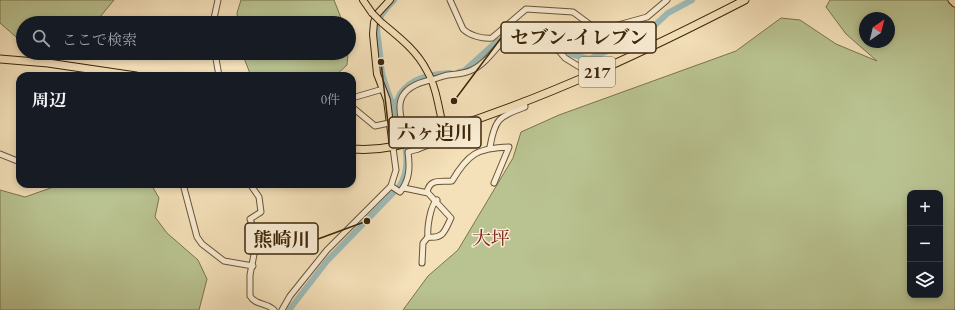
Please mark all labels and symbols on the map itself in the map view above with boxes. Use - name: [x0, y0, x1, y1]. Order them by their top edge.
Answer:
- north arrow: [859, 12, 895, 48]
- callout: セブン-イレブン: [501, 22, 656, 53]
- text: セブン-イレブン: [510, 25, 648, 50]
- road number: 217: [579, 57, 615, 87]
- callout: 六ヶ迫川: [389, 117, 481, 148]
- text: 六ヶ迫川: [397, 120, 473, 145]
- callout: 熊崎川: [245, 223, 318, 254]
- district label: 大坪: [472, 226, 510, 251]
- text: 熊崎川: [253, 227, 311, 252]

